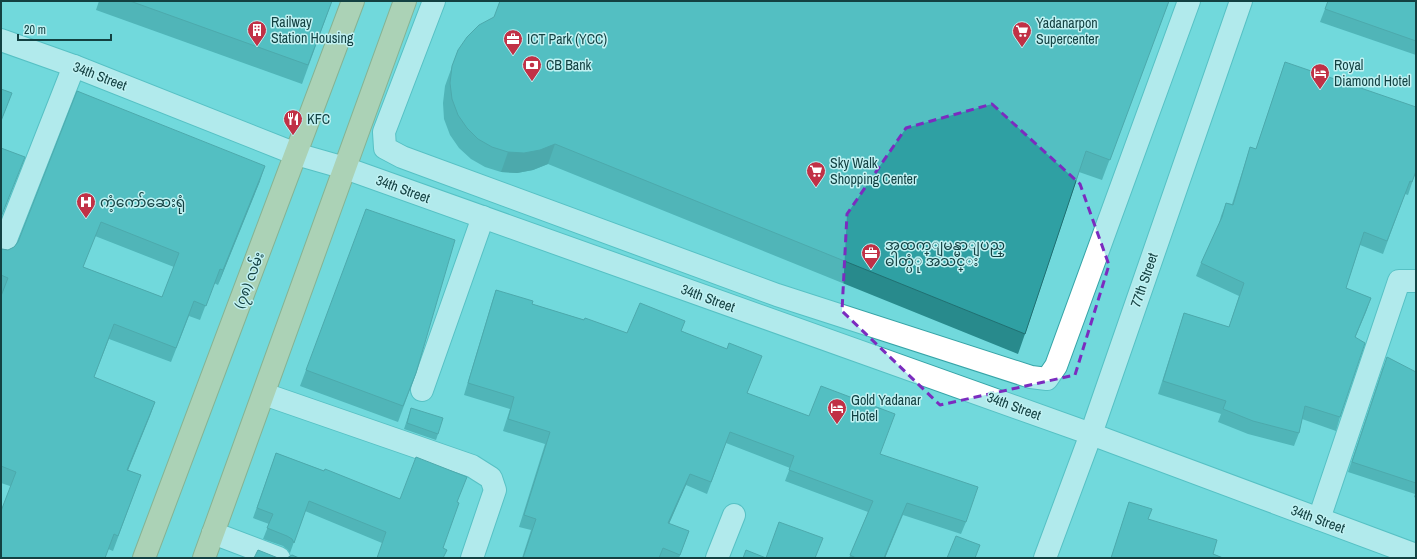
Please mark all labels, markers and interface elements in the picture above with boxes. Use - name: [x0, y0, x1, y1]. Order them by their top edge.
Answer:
- place label: Railway Station Housing: [271, 13, 354, 47]
- place label: Yadanarpon Supercenter: [1036, 14, 1099, 48]
- scale bar: [18, 16, 111, 42]
- building icon: Railway Station Housing: [246, 19, 268, 47]
- supermarket icon: Yadanarpon Supercenter: [1011, 20, 1033, 48]
- text: 20 m: [24, 22, 46, 38]
- office icon: ICT Park (YCC): [502, 28, 524, 56]
- place label: ICT Park (YCC): [527, 30, 607, 48]
- bank icon: CB Bank: [521, 54, 543, 82]
- place label: CB Bank: [546, 56, 592, 74]
- place label: Royal Diamond Hotel: [1334, 56, 1411, 90]
- street label: 34th Street: [71, 58, 129, 94]
- hotel icon: Royal Diamond Hotel: [1309, 62, 1331, 90]
- restaurant icon: KFC: [282, 108, 304, 136]
- place label: KFC: [307, 110, 330, 128]
- place label: Sky Walk Shopping Center: [830, 154, 917, 188]
- supermarket icon: Sky Walk Shopping Center: [805, 160, 827, 188]
- street label: 34th Street: [374, 171, 432, 207]
- hospital icon: ကံ့ကော်ဆေးရုံ: [75, 191, 97, 219]
- place label: ကံ့ကော်ဆေးရုံ: [100, 192, 185, 214]
- place label: အထက္ျမန္မာျပည္ ဓါတ္ပံု အသင္း: [885, 236, 1005, 273]
- office icon: အထက္ျမန္မာျပည္ ဓါတ္ပံု အသင္း: [860, 242, 882, 270]
- street label: (၇၈) လမ်း: [229, 249, 271, 312]
- street label: 77th Street: [1126, 251, 1162, 309]
- street label: 34th Street: [679, 280, 737, 316]
- street label: 34th Street: [985, 388, 1043, 424]
- place label: Gold Yadanar Hotel: [851, 391, 921, 425]
- hotel icon: Gold Yadanar Hotel: [826, 397, 848, 425]
- street label: 34th Street: [1289, 501, 1347, 537]

